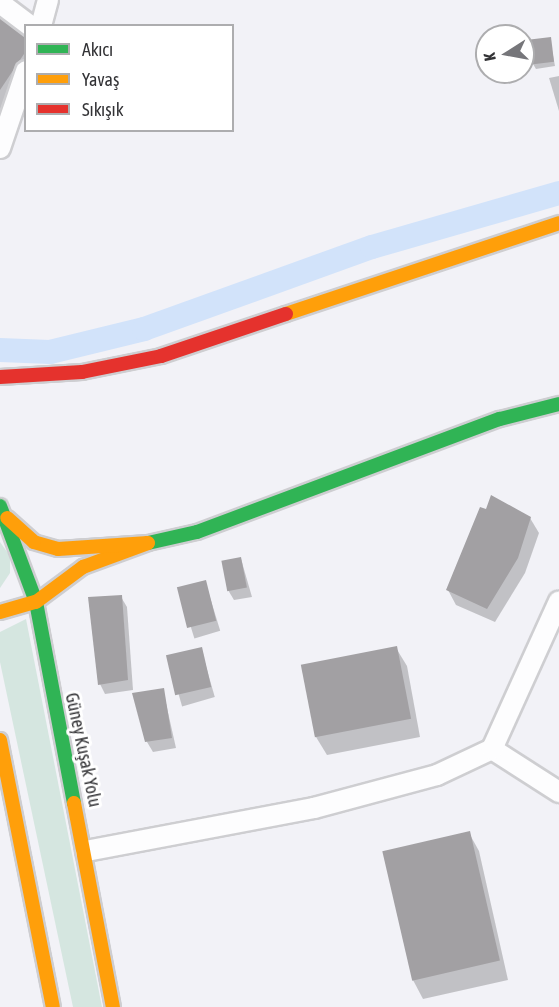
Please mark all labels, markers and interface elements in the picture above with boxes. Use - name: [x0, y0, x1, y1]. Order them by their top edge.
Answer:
- legend: [24, 24, 234, 132]
- north arrow: [475, 24, 535, 84]
- text: Akıcı: [82, 39, 113, 60]
- text: K: [480, 51, 499, 63]
- text: Yavaş: [82, 69, 119, 90]
- text: Sıkışık: [82, 99, 124, 120]
- street label: Güney Kuşak Yolu: [60, 691, 106, 809]

